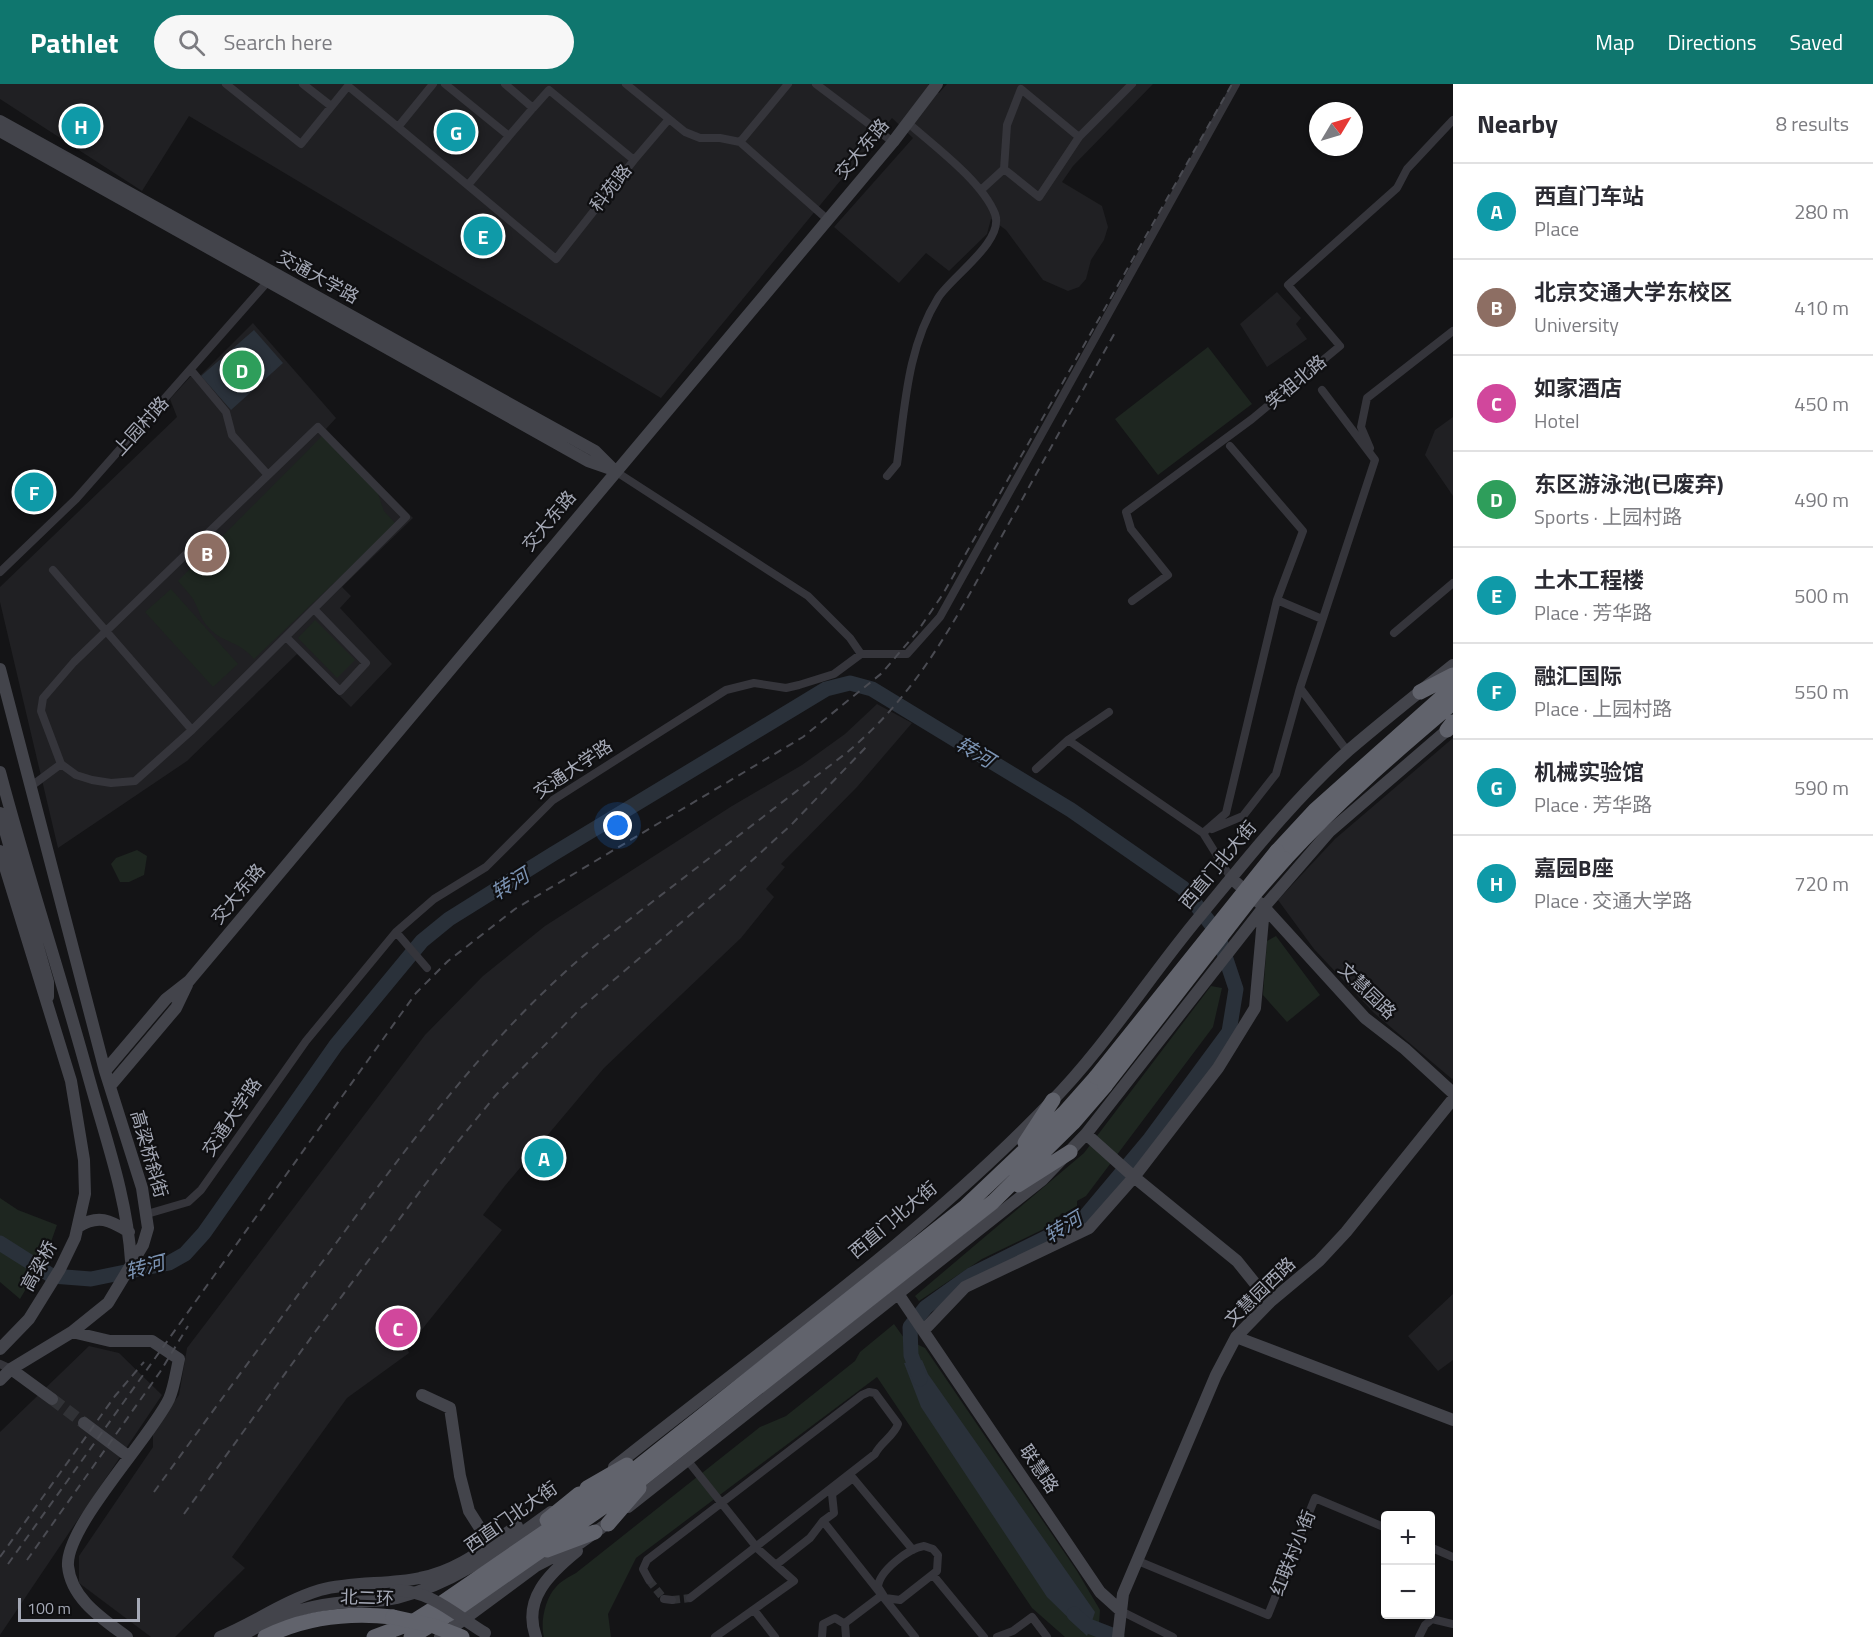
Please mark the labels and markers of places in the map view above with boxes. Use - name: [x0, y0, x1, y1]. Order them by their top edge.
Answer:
- pin: H: [62, 104, 100, 148]
- pin: G: [436, 110, 476, 154]
- pin: E: [464, 214, 502, 258]
- pin: D: [222, 348, 262, 392]
- pin: F: [15, 470, 54, 514]
- pin: B: [188, 530, 226, 576]
- pin: A: [524, 1136, 564, 1180]
- pin: C: [378, 1306, 418, 1350]

